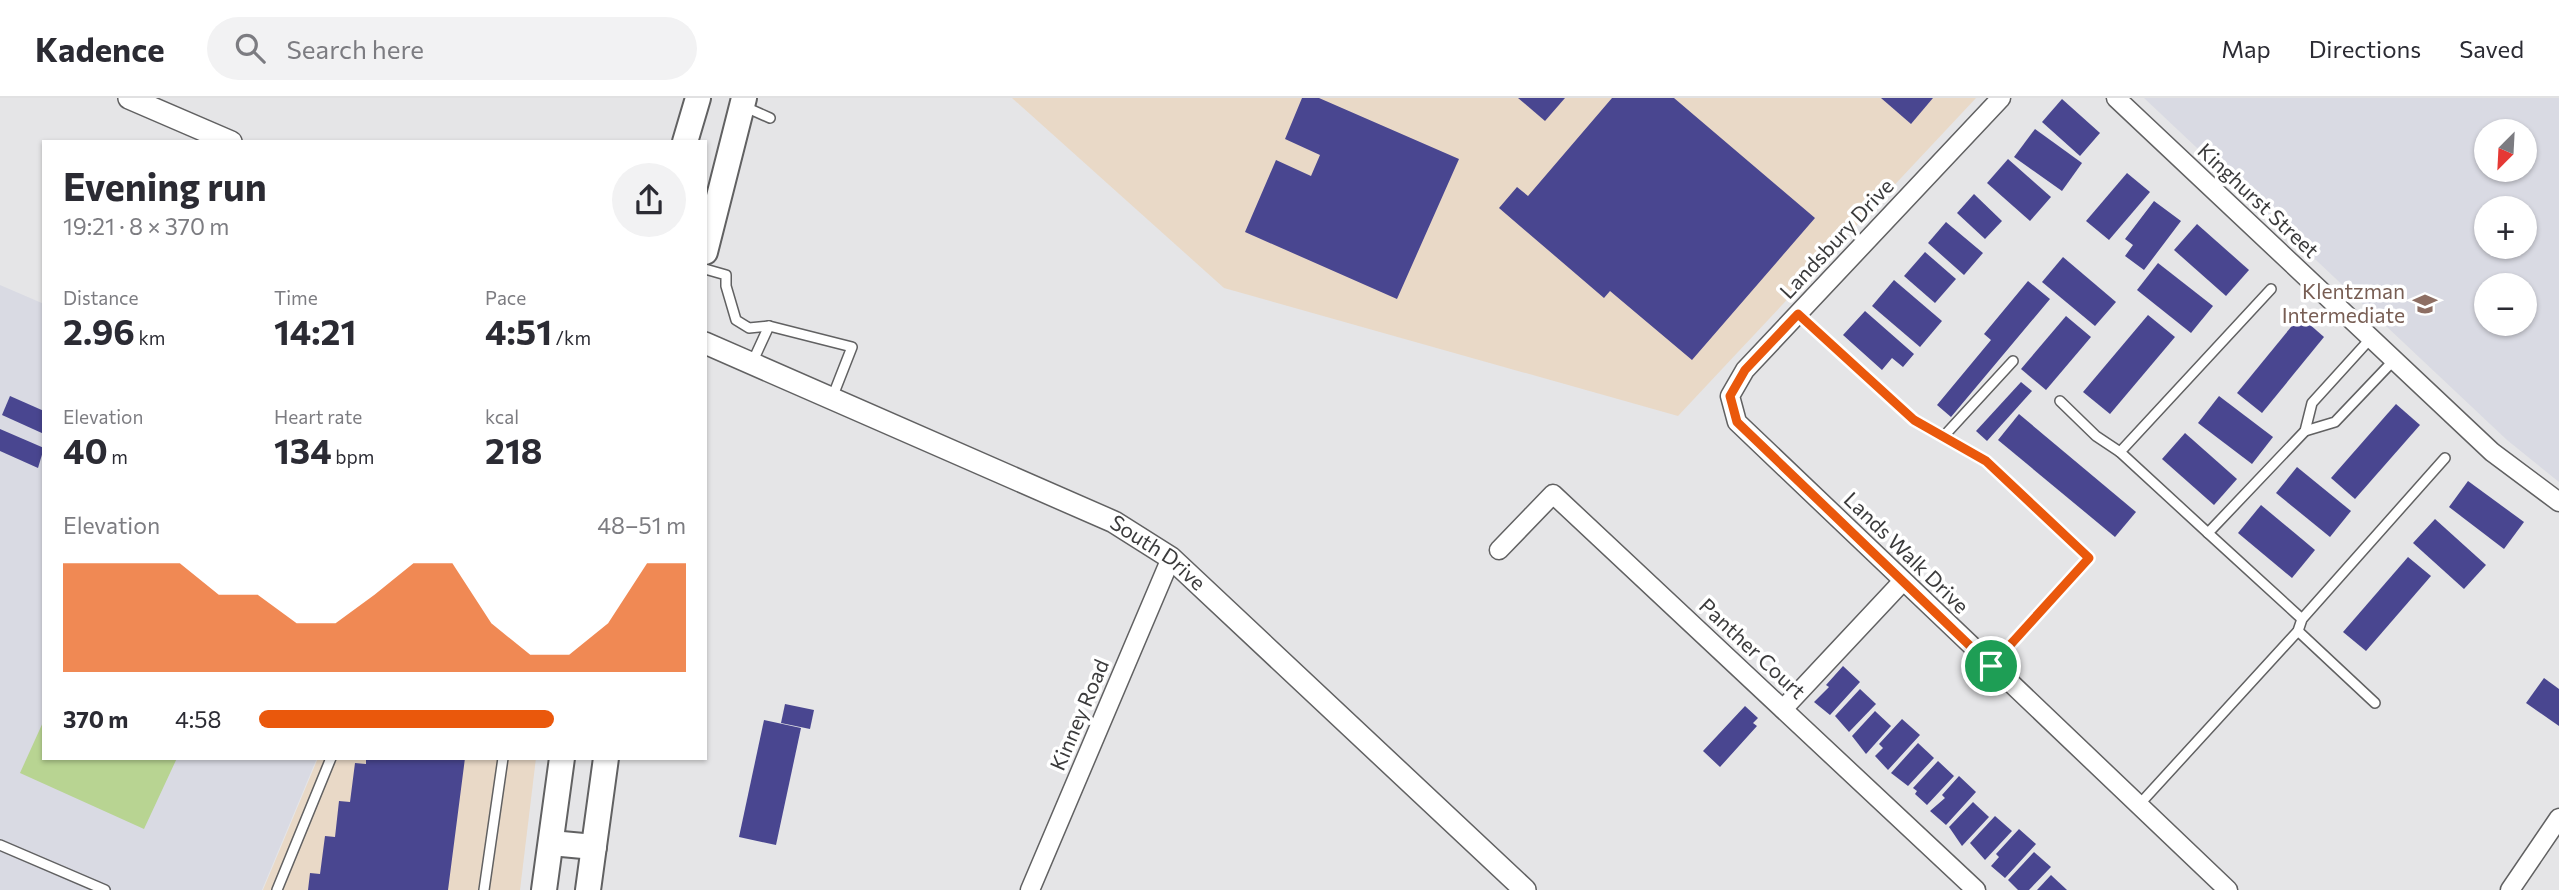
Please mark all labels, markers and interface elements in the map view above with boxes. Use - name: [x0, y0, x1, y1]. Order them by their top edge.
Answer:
- search box: [207, 17, 697, 80]
- text: Kadence: [35, 28, 165, 69]
- icon: search: [231, 29, 269, 67]
- text: Search here: [287, 33, 424, 64]
- text: Map: [2221, 34, 2271, 63]
- text: Directions: [2309, 34, 2421, 63]
- text: Saved: [2459, 34, 2524, 63]
- north arrow: [2474, 119, 2538, 182]
- map controls: [2474, 119, 2537, 336]
- street label: Kinghurst Street: [2193, 138, 2325, 262]
- text: Evening run: [63, 162, 267, 209]
- button: share: [612, 163, 686, 237]
- street label: Landsbury Drive: [1774, 173, 1898, 303]
- button: +: [2474, 196, 2537, 259]
- text: 19:21 · 8 × 370 m: [63, 212, 229, 240]
- button: −: [2474, 273, 2537, 336]
- place label: Klentzman Intermediate: [2282, 278, 2405, 327]
- text: Distance: [63, 286, 139, 309]
- text: Time: [274, 286, 318, 309]
- text: Pace: [485, 286, 526, 309]
- school or university icon: Klentzman Intermediate: [2411, 290, 2439, 318]
- text: 2.96: [63, 309, 135, 352]
- text: 14:21: [274, 309, 356, 352]
- text: 4:51: [485, 309, 552, 352]
- text: km: [135, 326, 165, 349]
- text: /km: [552, 326, 591, 349]
- text: Elevation: [63, 405, 143, 428]
- text: Heart rate: [274, 405, 362, 428]
- text: kcal: [485, 405, 519, 428]
- text: 40: [63, 428, 108, 471]
- text: 134: [274, 428, 332, 471]
- text: 218: [485, 428, 542, 471]
- text: m: [108, 445, 128, 468]
- text: bpm: [332, 445, 374, 468]
- street label: Lands Walk Drive: [1840, 486, 1975, 618]
- street label: South Drive: [1106, 509, 1211, 595]
- text: Elevation: [63, 511, 160, 539]
- text: 48–51 m: [597, 511, 686, 539]
- street label: Panther Court: [1695, 592, 1811, 703]
- pin: [1961, 636, 2021, 696]
- icon: arrive: [1972, 647, 2010, 685]
- street label: Kinney Road: [1044, 655, 1113, 774]
- text: 370 m: [63, 705, 128, 733]
- text: 4:58: [175, 705, 221, 733]

